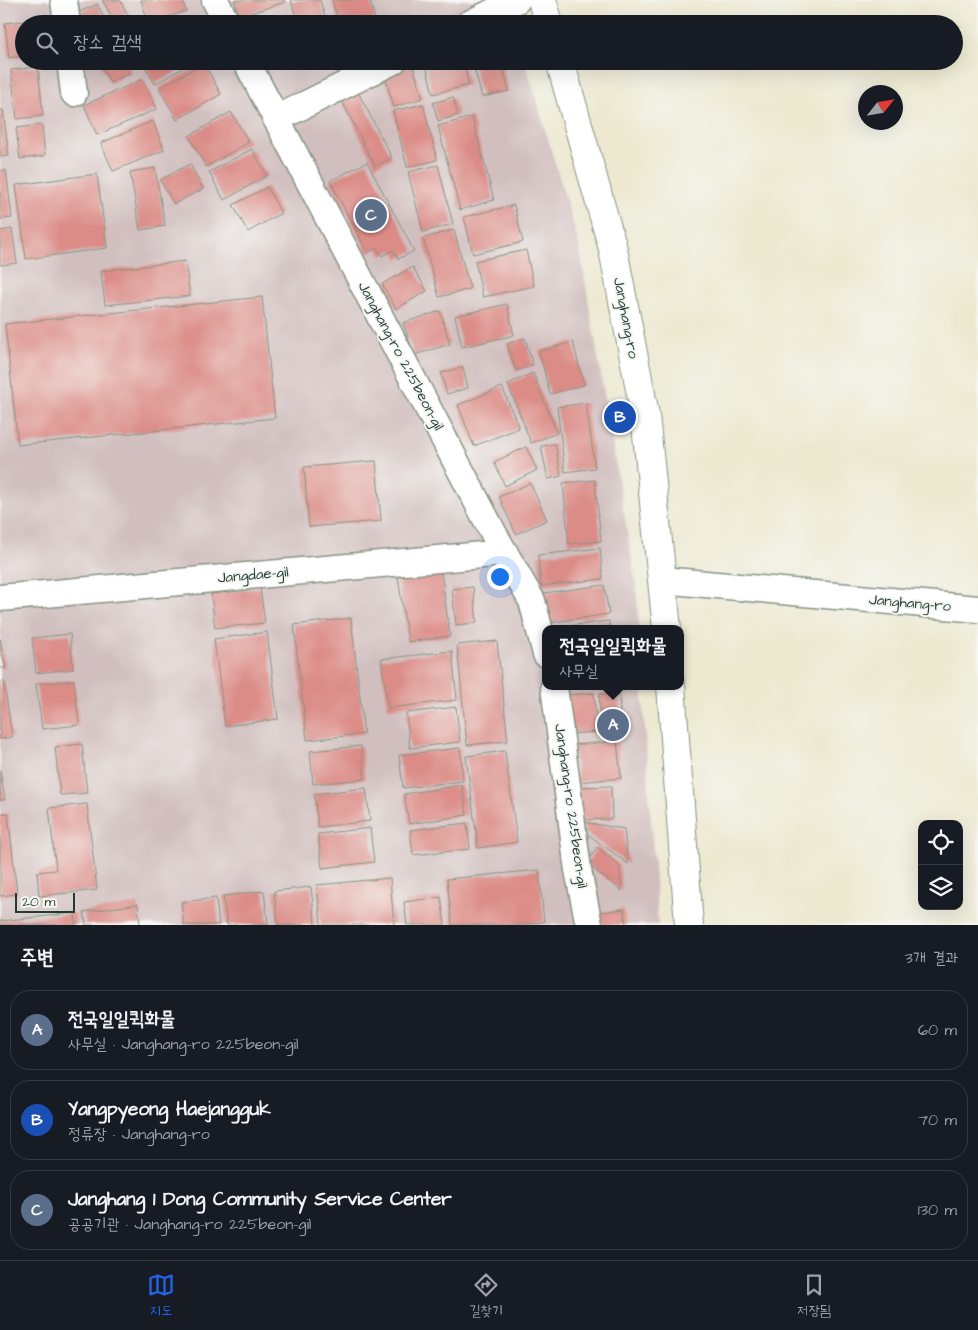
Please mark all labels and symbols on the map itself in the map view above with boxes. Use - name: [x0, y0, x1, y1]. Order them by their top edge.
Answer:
- north arrow: [858, 85, 903, 130]
- pin: C: [355, 196, 387, 234]
- street label: Janghang-ro: [607, 276, 644, 361]
- street label: Janghang-ro 225beon-gil: [352, 278, 449, 435]
- pin: B: [604, 398, 636, 436]
- street label: Jangdae-gil: [217, 561, 289, 590]
- your location: [487, 564, 513, 590]
- street label: Janghang-ro: [868, 589, 953, 618]
- pin: A: [597, 706, 629, 744]
- street label: Janghang-ro 225beon-gil: [548, 722, 593, 890]
- scale bar: [15, 890, 75, 913]

